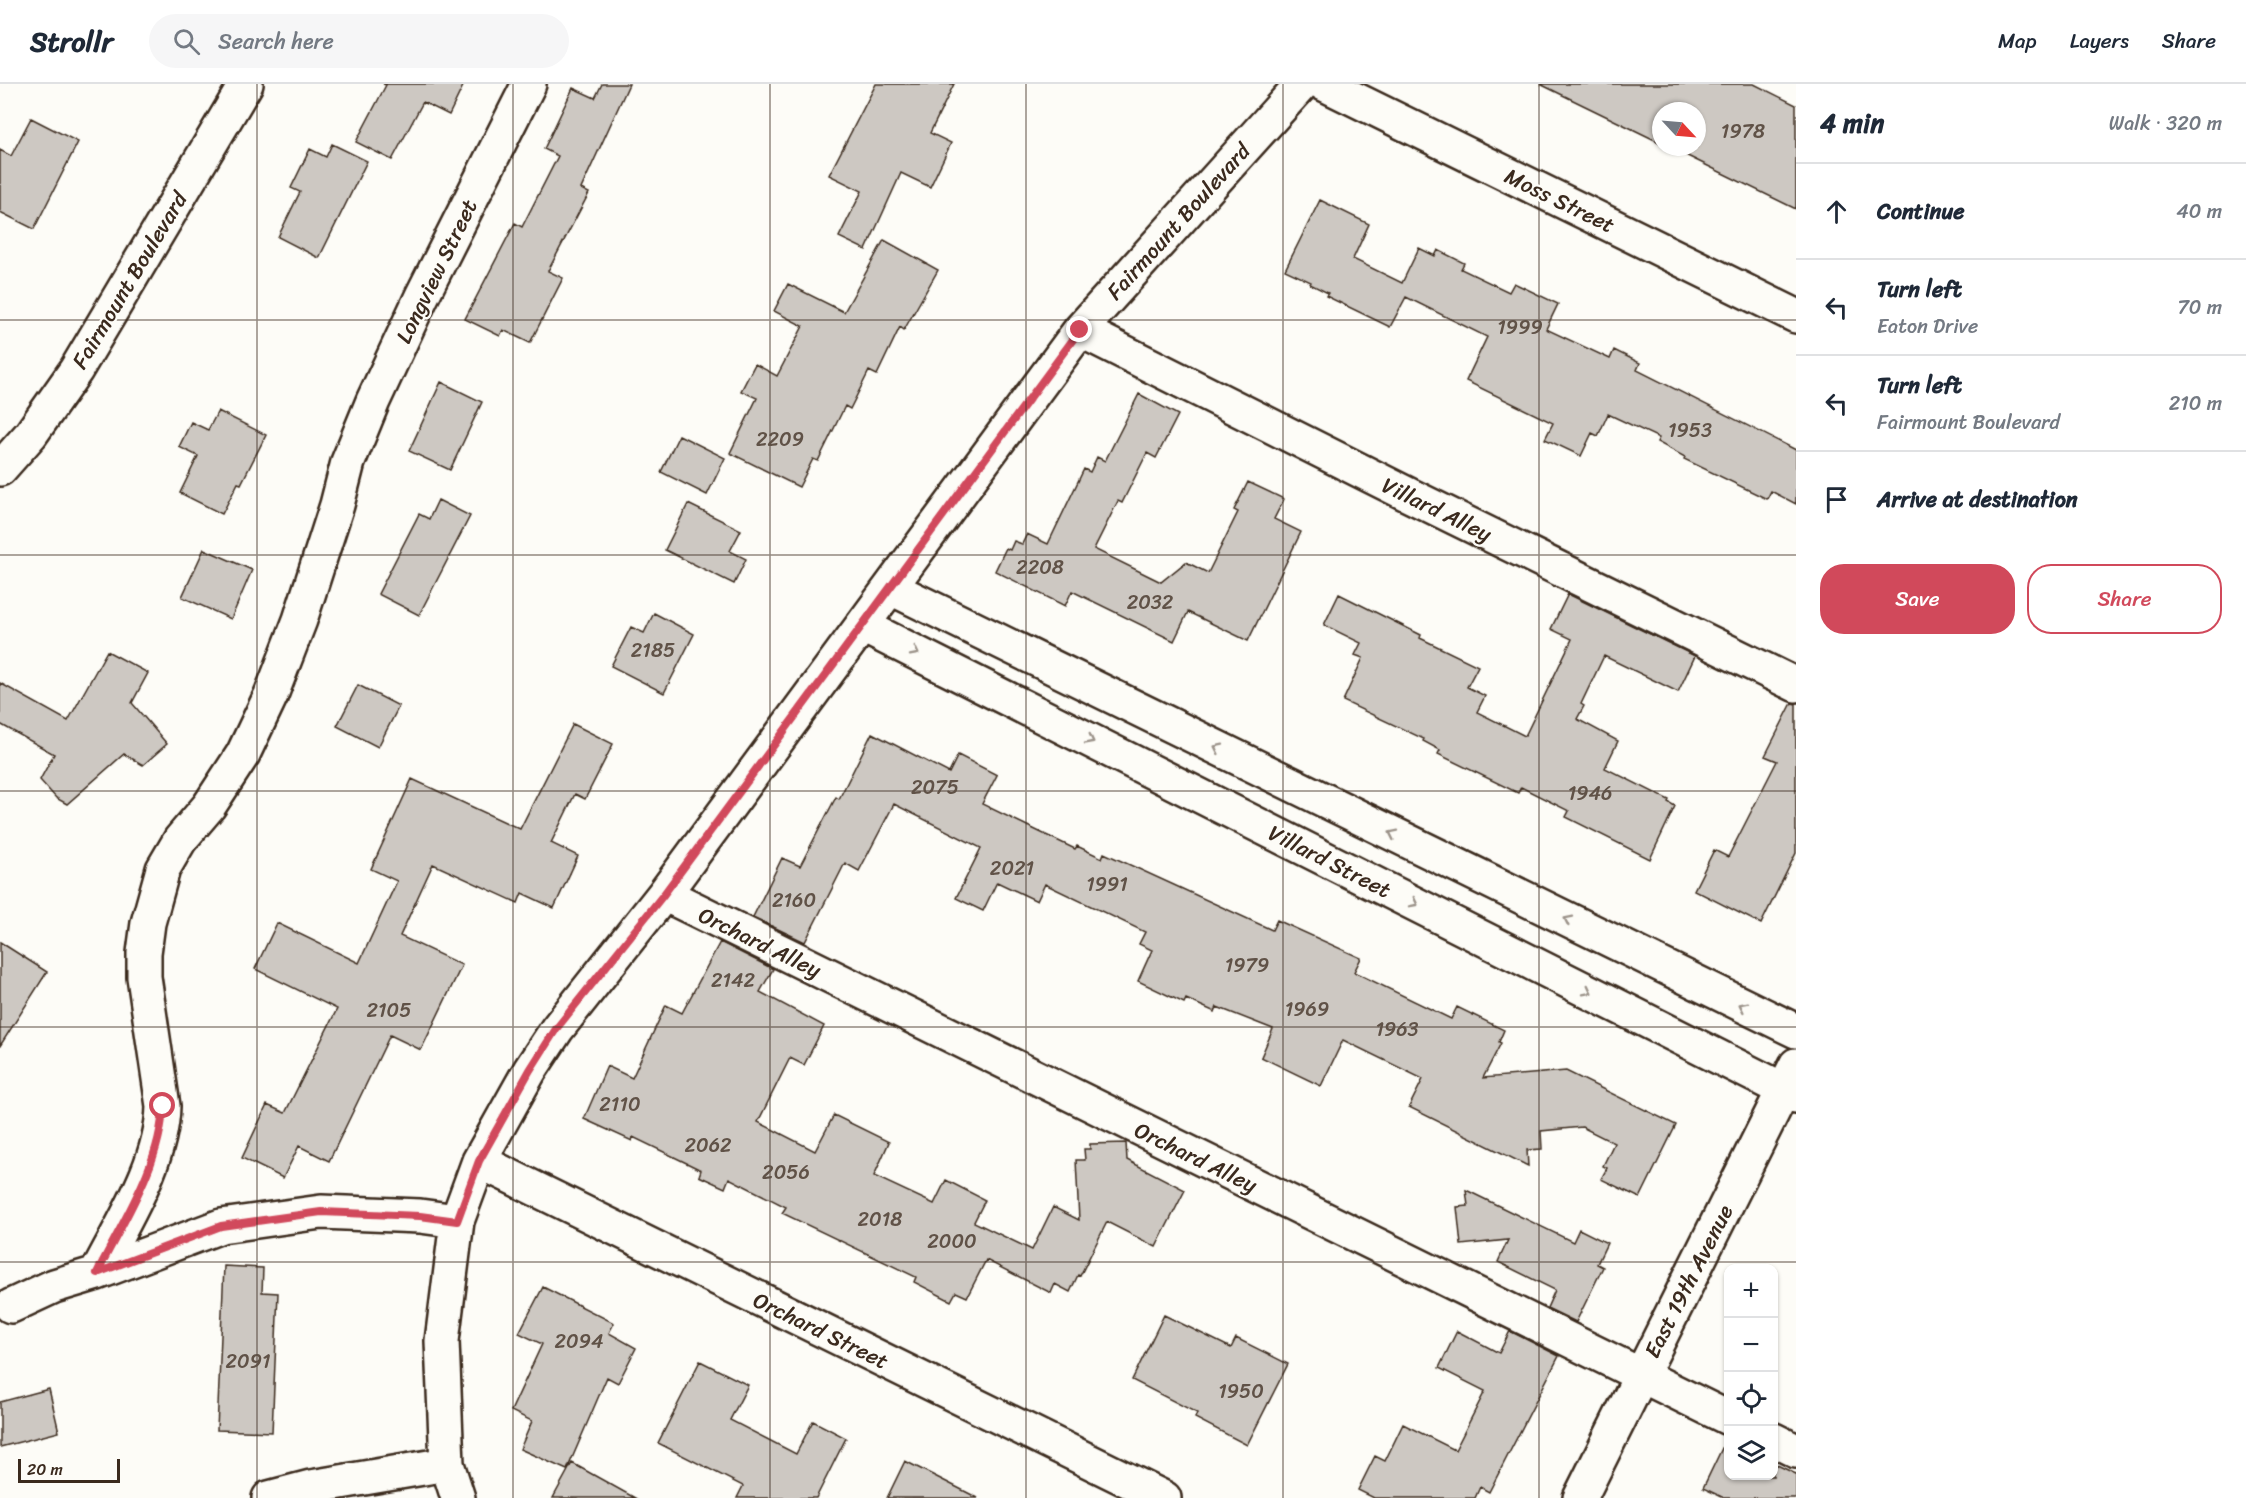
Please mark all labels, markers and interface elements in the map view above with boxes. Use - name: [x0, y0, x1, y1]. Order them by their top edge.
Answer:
- search box: [149, 14, 569, 68]
- text: Strollr: [30, 17, 113, 66]
- text: Search here: [218, 22, 334, 61]
- text: Map: [1998, 22, 2037, 60]
- text: Layers: [2070, 22, 2129, 60]
- text: Share: [2162, 22, 2216, 60]
- icon: search: [170, 25, 203, 58]
- text: 4 min: [1820, 100, 1884, 146]
- north arrow: [1652, 102, 1706, 156]
- text: Walk · 320 m: [2109, 106, 2222, 141]
- house number: 1978: [1721, 114, 1765, 149]
- street label: Fairmount Boulevard: [1097, 132, 1261, 309]
- street label: Moss Street: [1498, 157, 1622, 244]
- street label: Fairmount Boulevard: [61, 183, 199, 377]
- street label: Longview Street: [385, 192, 489, 350]
- text: Continue: [1877, 192, 1965, 231]
- text: 40 m: [2176, 194, 2222, 229]
- icon: ahead: [1820, 195, 1853, 228]
- text: Turn left: [1877, 270, 1962, 309]
- text: 70 m: [2177, 290, 2222, 325]
- icon: left: [1820, 291, 1853, 324]
- text: Eaton Drive: [1877, 309, 1978, 344]
- house number: 1999: [1497, 310, 1543, 345]
- route end: [1066, 316, 1092, 342]
- text: Turn left: [1877, 366, 1962, 405]
- text: 210 m: [2169, 386, 2222, 421]
- icon: left: [1820, 387, 1853, 420]
- text: Fairmount Boulevard: [1877, 405, 2060, 440]
- house number: 1953: [1668, 413, 1712, 448]
- house number: 2209: [756, 422, 804, 457]
- street label: Villard Alley: [1375, 466, 1499, 553]
- text: Arrive at destination: [1877, 480, 2078, 519]
- icon: arrive: [1820, 483, 1853, 516]
- house number: 2208: [1016, 550, 1064, 585]
- button: Save: [1820, 564, 2015, 634]
- button: Share: [2027, 564, 2222, 634]
- house number: 2032: [1127, 585, 1174, 620]
- house number: 2185: [631, 633, 675, 668]
- one-way arrow: [909, 645, 920, 657]
- one-way arrow: [1083, 733, 1094, 744]
- one-way arrow: [1214, 744, 1225, 755]
- house number: 2075: [911, 770, 959, 805]
- house number: 1946: [1568, 776, 1612, 811]
- street label: Villard Street: [1261, 814, 1399, 909]
- one-way arrow: [1389, 830, 1400, 841]
- house number: 2021: [990, 851, 1034, 886]
- house number: 1991: [1086, 867, 1128, 902]
- house number: 2160: [772, 883, 816, 918]
- street label: Orchard Alley: [692, 896, 829, 989]
- one-way arrow: [1407, 896, 1418, 908]
- one-way arrow: [1564, 915, 1575, 927]
- house number: 1979: [1225, 948, 1269, 983]
- house number: 2142: [711, 963, 756, 998]
- one-way arrow: [1582, 984, 1592, 995]
- house number: 1969: [1285, 992, 1329, 1027]
- house number: 2105: [367, 993, 411, 1028]
- one-way arrow: [1739, 1001, 1750, 1013]
- house number: 1963: [1375, 1012, 1419, 1047]
- house number: 2110: [599, 1087, 641, 1122]
- route start: [149, 1092, 175, 1118]
- street label: Orchard Alley: [1128, 1111, 1265, 1204]
- house number: 2062: [684, 1128, 732, 1163]
- house number: 2056: [762, 1155, 810, 1190]
- street label: East 19th Avenue: [1633, 1197, 1744, 1365]
- house number: 2018: [858, 1202, 902, 1237]
- house number: 2000: [927, 1224, 977, 1259]
- map controls: [1724, 1264, 1778, 1480]
- button: +: [1724, 1264, 1778, 1318]
- street label: Orchard Street: [746, 1281, 896, 1380]
- button: −: [1724, 1318, 1778, 1372]
- house number: 2094: [555, 1324, 603, 1359]
- house number: 2091: [225, 1344, 271, 1379]
- button: locate: [1724, 1372, 1778, 1426]
- house number: 1950: [1218, 1374, 1264, 1409]
- button: layers: [1724, 1426, 1778, 1480]
- text: 20 m: [27, 1455, 63, 1484]
- scale bar: [18, 1456, 120, 1484]

